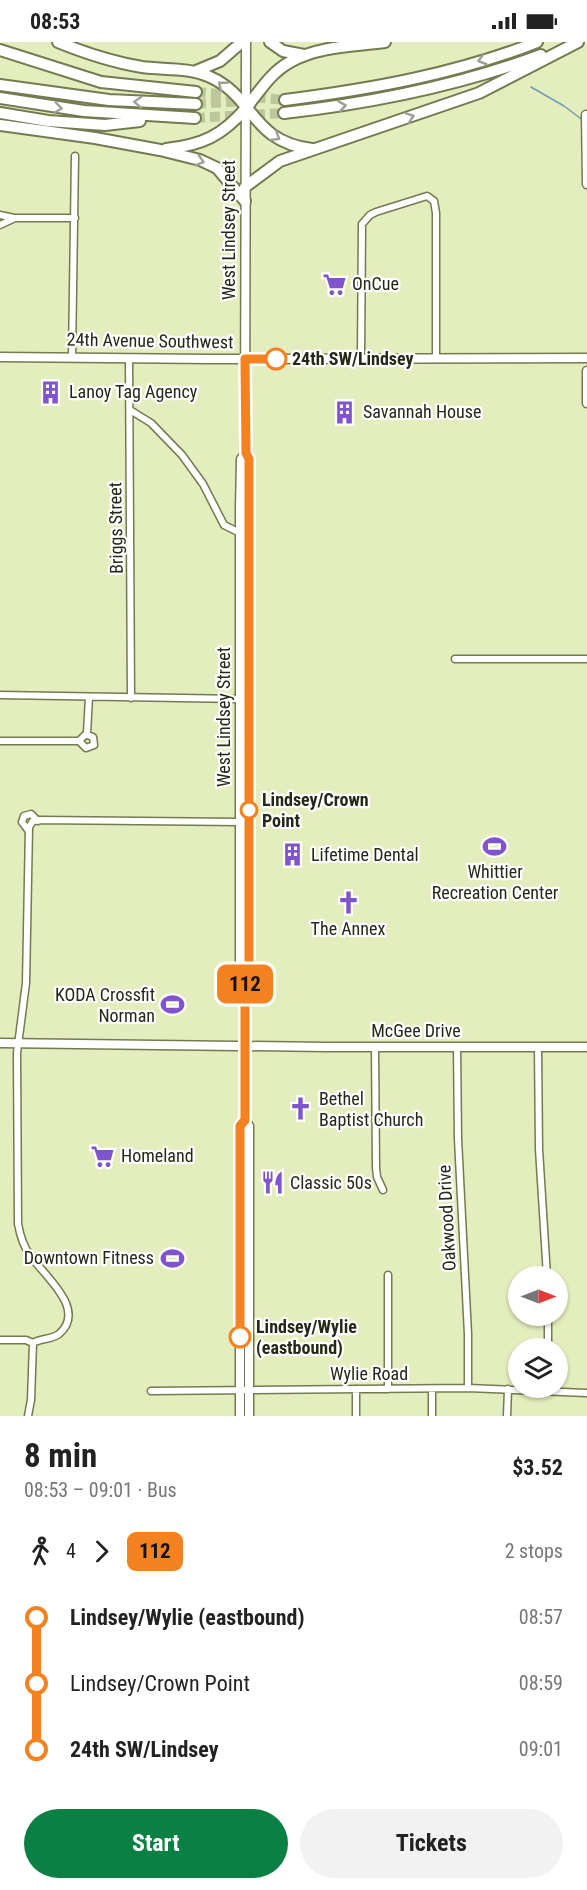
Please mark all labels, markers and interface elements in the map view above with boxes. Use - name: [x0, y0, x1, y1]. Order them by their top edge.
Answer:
- text: 08:53: [30, 9, 81, 34]
- one-way arrow: [477, 53, 487, 66]
- one-way arrow: [218, 82, 229, 93]
- one-way arrow: [133, 96, 142, 108]
- one-way arrow: [53, 101, 62, 114]
- one-way arrow: [338, 101, 347, 113]
- one-way arrow: [404, 111, 415, 124]
- one-way arrow: [269, 130, 280, 141]
- one-way arrow: [194, 154, 205, 166]
- street label: West Lindsey Street: [218, 160, 239, 300]
- supermarket icon: OnCue: [321, 271, 347, 297]
- place label: OnCue: [352, 273, 399, 294]
- street label: 24th Avenue Southwest: [67, 329, 233, 352]
- marker: 24th SW/Lindsey: [265, 348, 287, 370]
- place label: 24th SW/Lindsey: [292, 348, 414, 369]
- building icon: Lanoy Tag Agency: [38, 379, 64, 405]
- place label: Lanoy Tag Agency: [69, 381, 198, 402]
- building icon: Savannah House: [332, 399, 358, 425]
- place label: Savannah House: [363, 401, 481, 422]
- street label: Briggs Street: [104, 482, 127, 574]
- street label: West Lindsey Street: [213, 647, 234, 787]
- place label: Lindsey/Crown Point: [262, 789, 369, 831]
- marker: Lindsey/Crown Point: [240, 801, 258, 819]
- sports icon: Whittier Recreation Center: [482, 833, 508, 859]
- building icon: Lifetime Dental: [280, 842, 306, 868]
- place label: Lifetime Dental: [311, 844, 419, 865]
- place label: Whittier Recreation Center: [432, 861, 559, 903]
- church icon: The Annex: [335, 890, 361, 916]
- place label: The Annex: [311, 918, 385, 939]
- line badge: 112: [210, 964, 280, 1004]
- text: 112: [229, 972, 261, 996]
- place label: KODA Crossfit Norman: [55, 984, 155, 1026]
- sports icon: KODA Crossfit Norman: [160, 992, 186, 1018]
- street label: McGee Drive: [371, 1020, 461, 1041]
- place label: Bethel Baptist Church: [319, 1088, 423, 1130]
- church icon: Bethel Baptist Church: [288, 1096, 314, 1122]
- supermarket icon: Homeland: [90, 1143, 116, 1169]
- place label: Homeland: [121, 1145, 194, 1166]
- street label: Oakwood Drive: [433, 1164, 460, 1272]
- restaurant icon: Classic 50s: [259, 1170, 285, 1196]
- place label: Classic 50s: [290, 1172, 372, 1193]
- sports icon: Downtown Fitness: [159, 1245, 185, 1271]
- place label: Downtown Fitness: [24, 1247, 154, 1268]
- north arrow: [508, 1266, 568, 1326]
- map controls: [508, 1266, 568, 1398]
- place label: Lindsey/Wylie (eastbound): [256, 1316, 357, 1359]
- marker: Lindsey/Wylie (eastbound): [229, 1326, 251, 1348]
- button: layers: [508, 1338, 568, 1398]
- street label: Wylie Road: [330, 1363, 408, 1384]
- text: 8 min: [24, 1436, 97, 1475]
- text: $3.52: [512, 1455, 563, 1480]
- text: 08:53 – 09:01 · Bus: [24, 1478, 177, 1502]
- icon: walk: [24, 1535, 57, 1568]
- icon: forward: [85, 1535, 118, 1568]
- text: 4: [66, 1539, 76, 1563]
- text: 112: [139, 1539, 171, 1563]
- text: 2 stops: [505, 1539, 563, 1563]
- text: Lindsey/Wylie (eastbound): [70, 1605, 305, 1630]
- text: 08:57: [519, 1605, 563, 1629]
- text: Lindsey/Crown Point: [70, 1671, 250, 1696]
- text: 08:59: [519, 1671, 563, 1695]
- text: 24th SW/Lindsey: [70, 1737, 219, 1762]
- text: 09:01: [519, 1737, 563, 1761]
- button: Start: [24, 1809, 288, 1878]
- button: Tickets: [300, 1809, 563, 1878]

